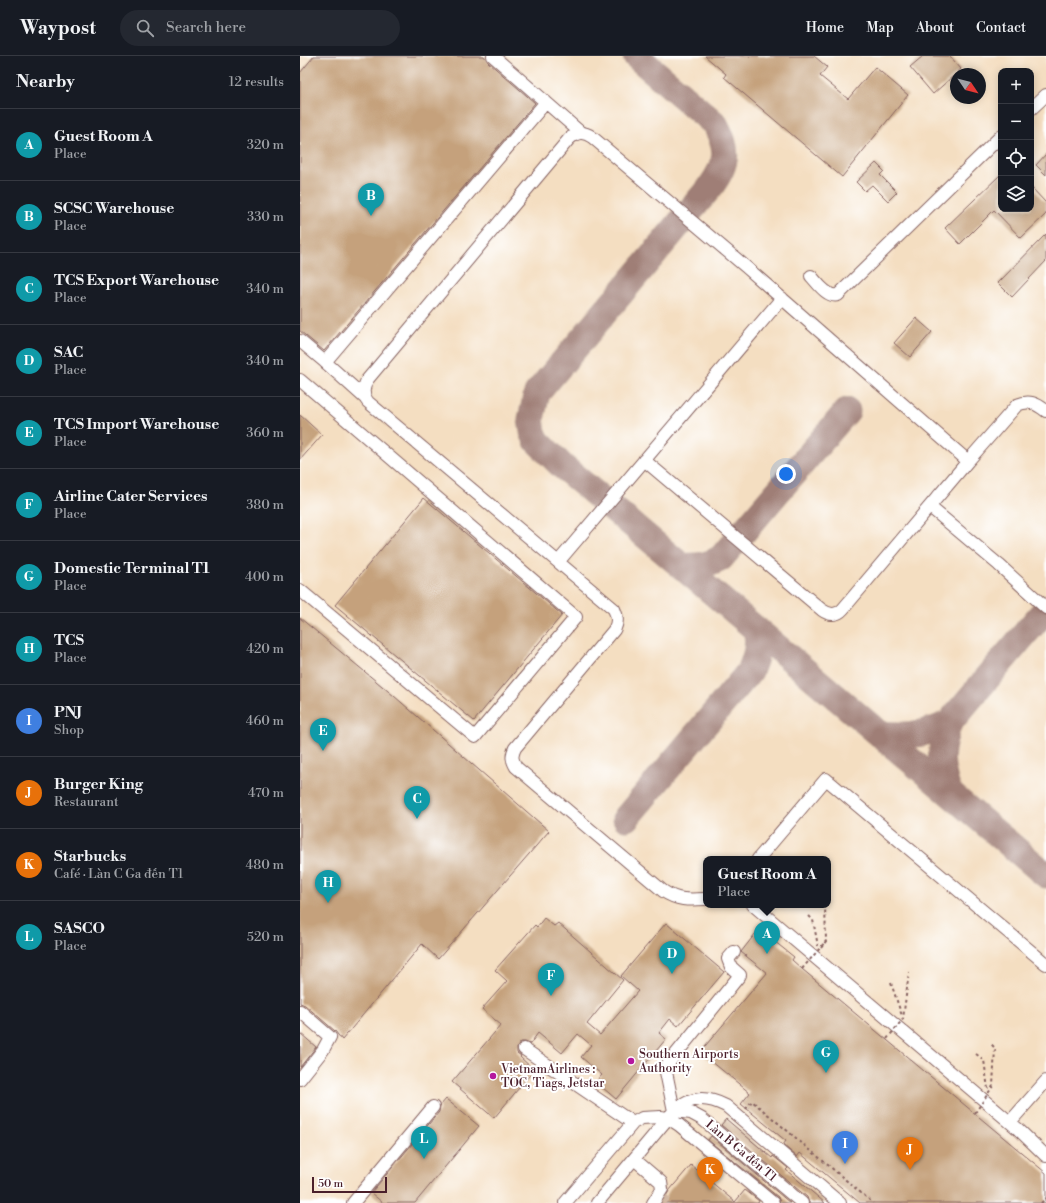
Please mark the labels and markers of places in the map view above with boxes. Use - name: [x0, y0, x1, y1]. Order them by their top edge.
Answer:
- pin: B: [358, 183, 384, 216]
- pin: E: [310, 718, 336, 751]
- pin: C: [404, 786, 430, 819]
- pin: H: [315, 870, 341, 903]
- pin: A: [754, 921, 780, 954]
- pin: D: [659, 941, 685, 974]
- pin: F: [538, 963, 564, 996]
- pin: G: [813, 1040, 839, 1073]
- place label: Southern Airports Authority: [638, 1047, 739, 1076]
- marker: Southern Airports Authority: [626, 1056, 636, 1066]
- place label: VietnamAirlines : TOC, Tiags, Jetstar: [500, 1062, 604, 1091]
- marker: VietnamAirlines : TOC, Tiags, Jetstar: [488, 1071, 498, 1081]
- pin: L: [411, 1126, 437, 1159]
- pin: I: [832, 1131, 858, 1164]
- pin: J: [897, 1137, 923, 1170]
- pin: K: [697, 1157, 723, 1190]

